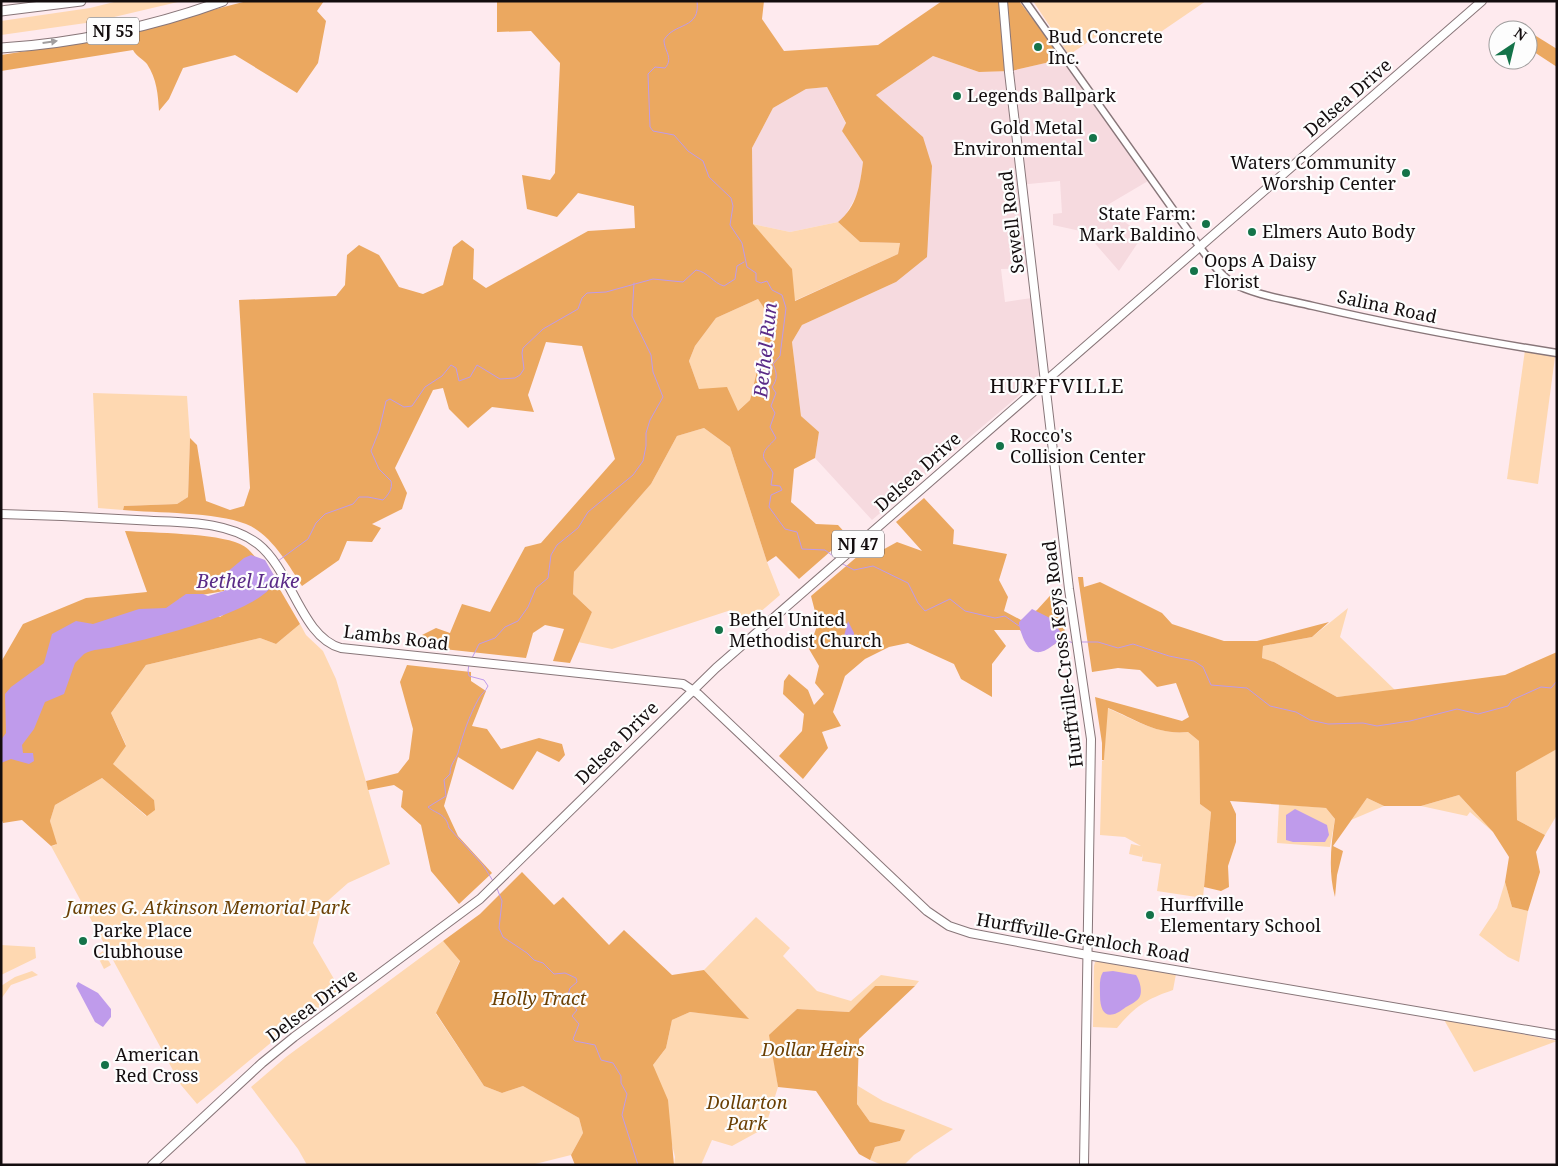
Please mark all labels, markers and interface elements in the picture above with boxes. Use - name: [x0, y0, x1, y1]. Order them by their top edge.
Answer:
- road number: NJ 55: [87, 18, 139, 44]
- north arrow: [1488, 20, 1538, 70]
- text: N: [1511, 23, 1531, 45]
- place label: Bud Concrete Inc.: [1048, 24, 1163, 69]
- one-way arrow: [42, 38, 58, 46]
- marker: Bud Concrete Inc.: [1032, 41, 1044, 53]
- street label: Delsea Drive: [1299, 53, 1396, 142]
- place label: Legends Ballpark: [967, 83, 1116, 107]
- marker: Legends Ballpark: [951, 90, 963, 102]
- place label: Gold Metal Environmental: [953, 115, 1083, 160]
- marker: Gold Metal Environmental: [1087, 132, 1099, 144]
- place label: Waters Community Worship Center: [1230, 150, 1397, 195]
- marker: Waters Community Worship Center: [1400, 167, 1412, 179]
- street label: Sewell Road: [993, 169, 1029, 275]
- place label: State Farm: Mark Baldino: [1079, 201, 1196, 246]
- marker: State Farm: Mark Baldino: [1200, 218, 1212, 230]
- place label: Elmers Auto Body: [1262, 219, 1416, 243]
- marker: Elmers Auto Body: [1246, 226, 1258, 238]
- place label: Oops A Daisy Florist: [1204, 248, 1317, 293]
- marker: Oops A Daisy Florist: [1188, 265, 1200, 277]
- street label: Salina Road: [1335, 284, 1439, 328]
- water label: Bethel Run: [747, 300, 783, 400]
- district label: HURFFVILLE: [989, 372, 1125, 399]
- place label: Rocco's Collision Center: [1010, 423, 1146, 468]
- street label: Delsea Drive: [869, 426, 966, 516]
- marker: Rocco's Collision Center: [994, 440, 1006, 452]
- road number: NJ 47: [832, 530, 884, 558]
- street label: Hurffville-Cross Keys Road: [1036, 539, 1088, 769]
- water label: Bethel Lake: [196, 568, 299, 594]
- place label: Bethel United Methodist Church: [729, 607, 882, 652]
- street label: Lambs Road: [342, 619, 450, 655]
- marker: Bethel United Methodist Church: [713, 624, 725, 636]
- street label: Delsea Drive: [570, 696, 663, 789]
- place label: Hurffville Elementary School: [1160, 892, 1321, 937]
- park label: James G. Atkinson Memorial Park: [63, 895, 351, 919]
- street label: Hurffville-Grenloch Road: [975, 906, 1192, 968]
- marker: Hurffville Elementary School: [1144, 909, 1156, 921]
- place label: Parke Place Clubhouse: [93, 918, 192, 963]
- marker: Parke Place Clubhouse: [77, 935, 89, 947]
- street label: Delsea Drive: [261, 963, 362, 1047]
- park label: Holly Tract: [491, 986, 587, 1010]
- park label: Dollar Heirs: [760, 1037, 865, 1061]
- place label: American Red Cross: [115, 1042, 200, 1087]
- marker: American Red Cross: [99, 1059, 111, 1071]
- park label: Dollarton Park: [706, 1090, 788, 1135]

